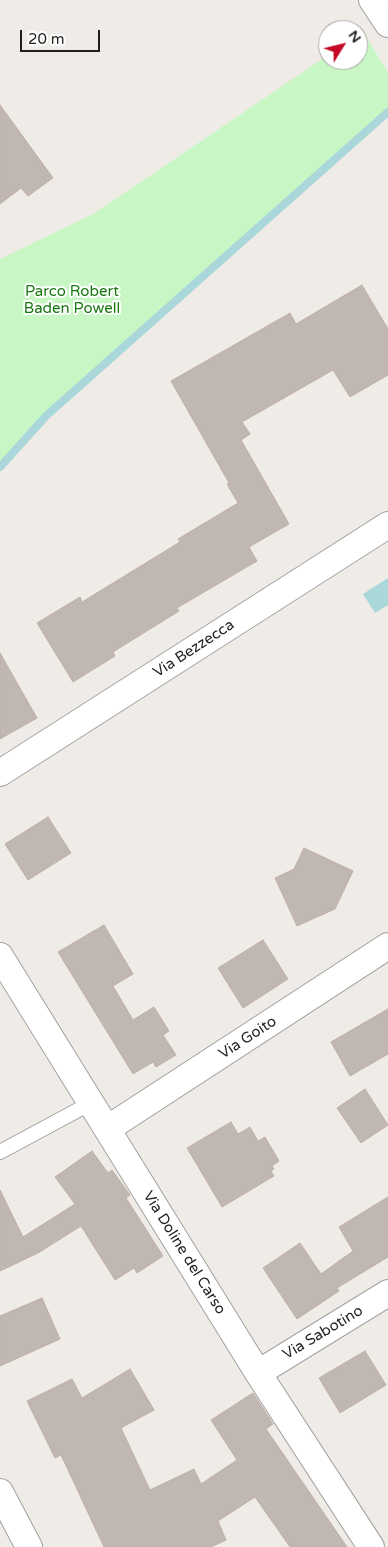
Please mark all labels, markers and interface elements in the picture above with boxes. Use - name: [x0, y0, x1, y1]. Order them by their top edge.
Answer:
- scale bar: [22, 20, 102, 52]
- north arrow: [318, 20, 368, 70]
- text: N: [345, 27, 365, 46]
- text: 20 m: [28, 30, 65, 48]
- park label: Parco Robert Baden Powell: [24, 283, 120, 318]
- street label: Via Bezzecca: [150, 616, 238, 682]
- street label: Via Goito: [216, 1013, 280, 1063]
- street label: Via Doline del Carso: [139, 1188, 229, 1318]
- street label: Via Sabotino: [280, 1302, 366, 1364]

